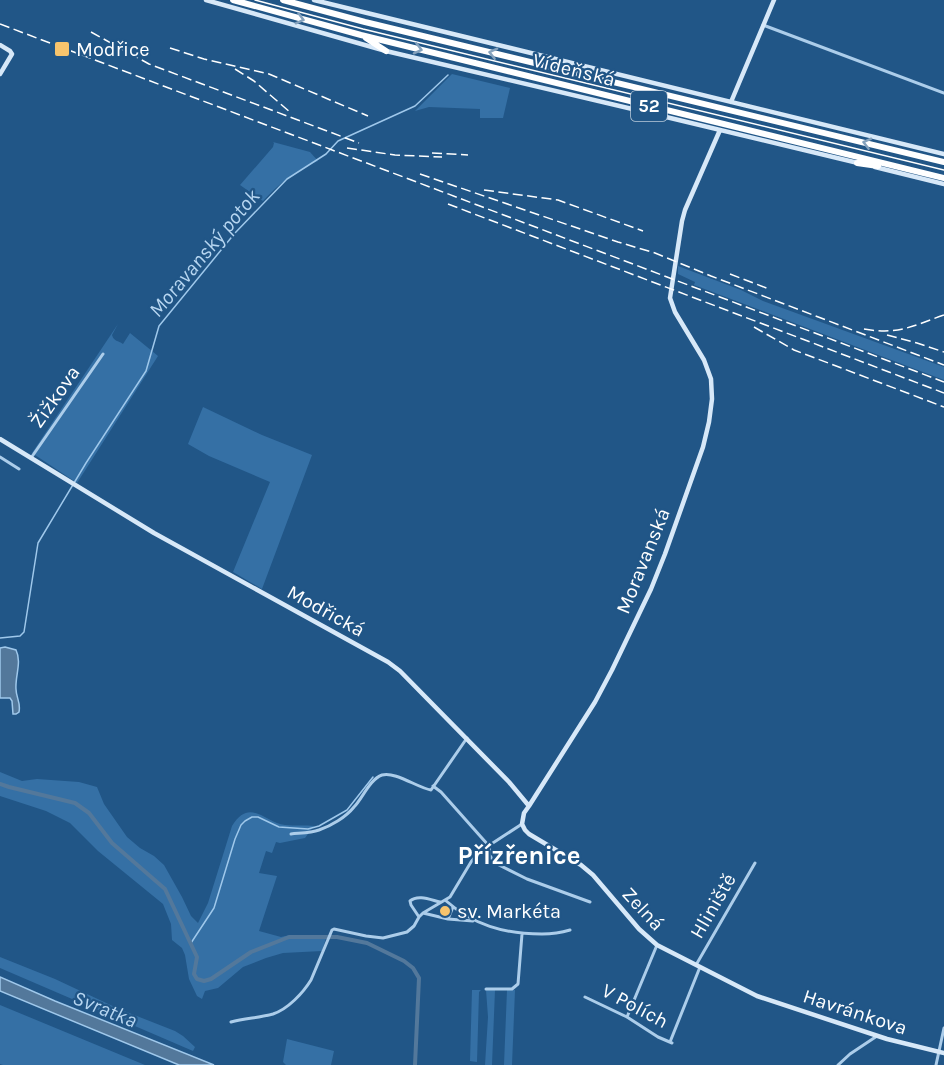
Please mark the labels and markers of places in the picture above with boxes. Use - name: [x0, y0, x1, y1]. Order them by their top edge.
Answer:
- place label: Modřice: [76, 38, 150, 61]
- marker: Modřice: [53, 40, 71, 58]
- place label: sv. Markéta: [457, 900, 561, 923]
- marker: sv. Markéta: [438, 904, 452, 918]

